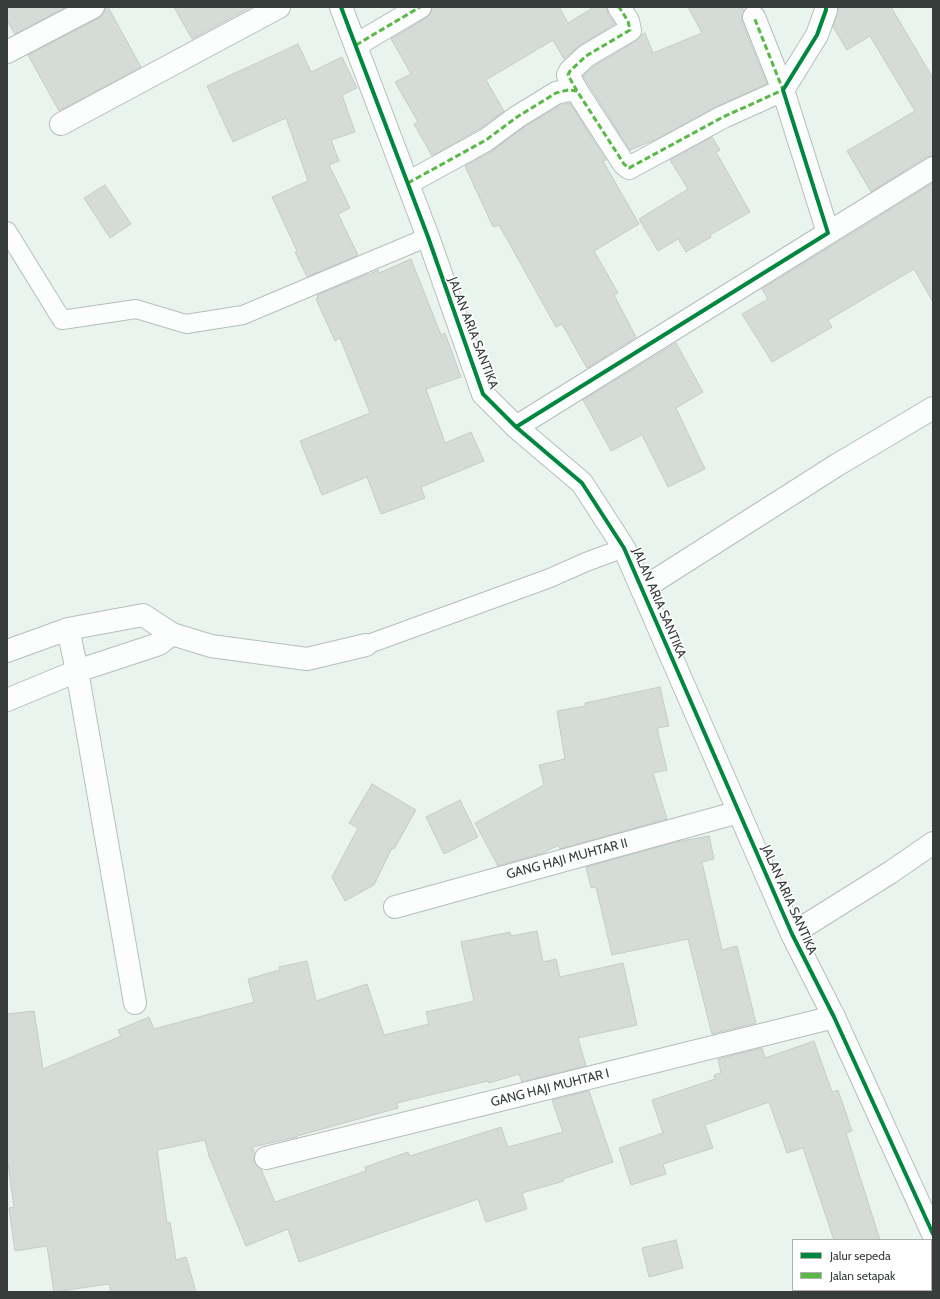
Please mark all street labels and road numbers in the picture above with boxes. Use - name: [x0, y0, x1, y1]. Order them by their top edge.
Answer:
- street label: JALAN ARIA SANTIKA: [445, 275, 501, 391]
- street label: JALAN ARIA SANTIKA: [629, 545, 689, 661]
- street label: GANG HAJI MUHTAR II: [505, 835, 629, 883]
- street label: JALAN ARIA SANTIKA: [758, 843, 820, 957]
- street label: GANG HAJI MUHTAR I: [489, 1066, 611, 1110]

